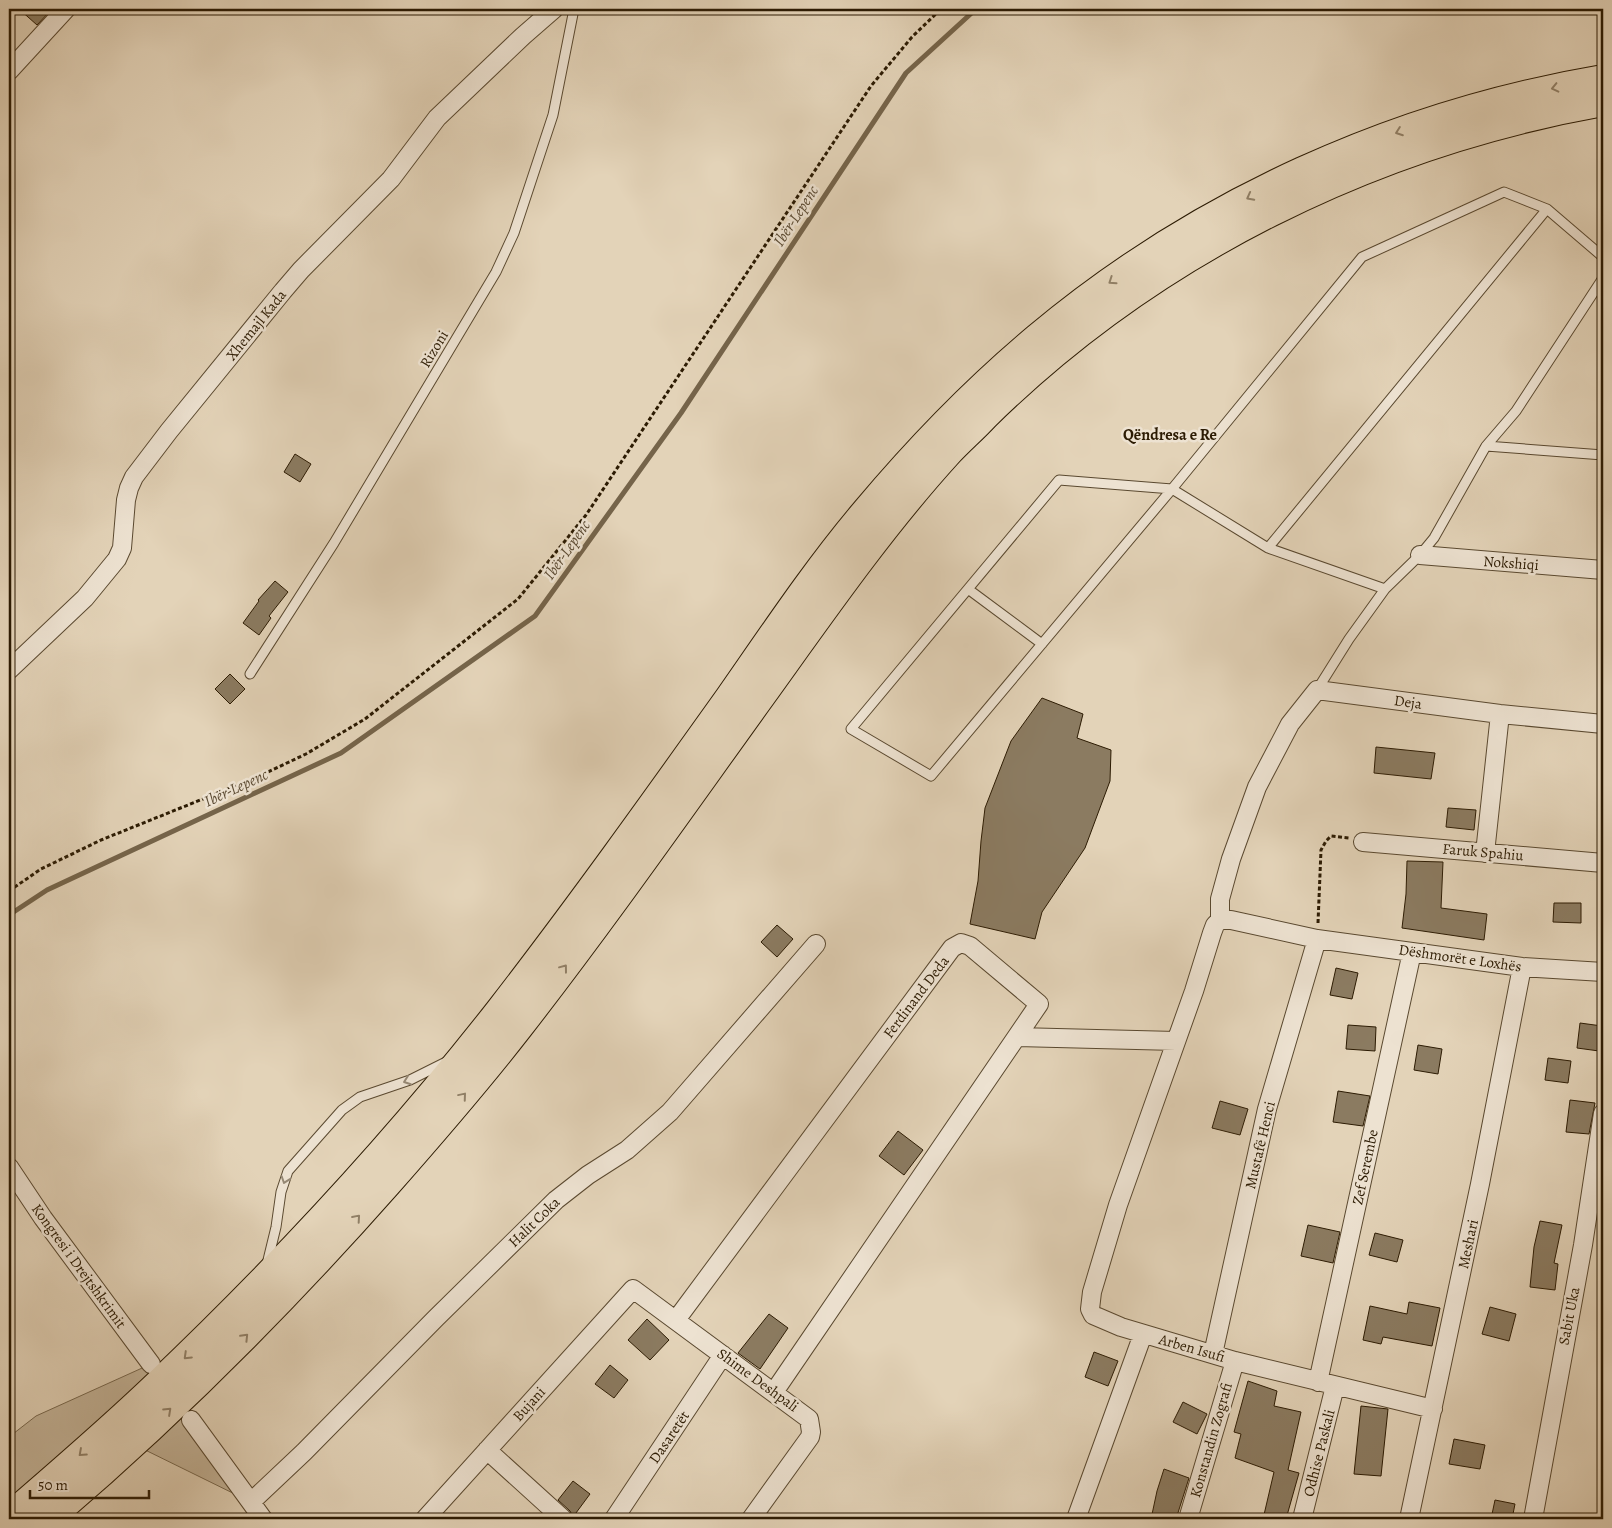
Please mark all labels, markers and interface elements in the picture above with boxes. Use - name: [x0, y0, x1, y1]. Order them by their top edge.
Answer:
- one-way arrow: [1551, 82, 1560, 93]
- one-way arrow: [1395, 126, 1404, 136]
- water label: Ibër-Lepenc: [768, 181, 824, 251]
- one-way arrow: [1247, 191, 1256, 201]
- one-way arrow: [1108, 275, 1117, 285]
- street label: Xhemajl Kada: [221, 285, 291, 365]
- street label: Rizoni: [415, 327, 453, 371]
- district label: Qëndresa e Re: [1123, 424, 1217, 446]
- water label: Ibër-Lepenc: [538, 515, 596, 584]
- street label: Nokshiqi: [1483, 551, 1539, 575]
- street label: Deja: [1393, 690, 1423, 714]
- water label: Ibër-Lepenc: [200, 763, 272, 812]
- street label: Faruk Spahiu: [1442, 838, 1525, 866]
- street label: Dëshmorët e Loxhës: [1397, 939, 1523, 977]
- street label: Ferdinand Deda: [878, 952, 954, 1042]
- one-way arrow: [558, 964, 567, 974]
- one-way arrow: [403, 1075, 411, 1085]
- one-way arrow: [458, 1092, 467, 1101]
- street label: Mustafë Henci: [1240, 1099, 1280, 1191]
- street label: Zef Serembe: [1347, 1127, 1383, 1206]
- one-way arrow: [281, 1176, 291, 1184]
- street label: Halit Coka: [504, 1192, 564, 1252]
- street label: Kongresi i Drejtshkrimit: [27, 1200, 131, 1332]
- one-way arrow: [351, 1215, 360, 1224]
- street label: Meshari: [1453, 1217, 1483, 1271]
- street label: Sabit Uka: [1554, 1285, 1584, 1347]
- street label: Arben Isufi: [1156, 1329, 1228, 1367]
- one-way arrow: [239, 1333, 248, 1342]
- street label: Shime Deshpali: [713, 1344, 803, 1416]
- one-way arrow: [184, 1350, 193, 1359]
- street label: Konstandin Zografi: [1185, 1380, 1237, 1500]
- street label: Bujani: [508, 1382, 550, 1426]
- street label: Dasaretët: [644, 1407, 694, 1467]
- street label: Odhise Paskali: [1298, 1407, 1340, 1499]
- one-way arrow: [163, 1408, 172, 1417]
- one-way arrow: [78, 1447, 87, 1456]
- scale bar: [30, 1468, 149, 1500]
- text: 50 m: [38, 1475, 68, 1495]

